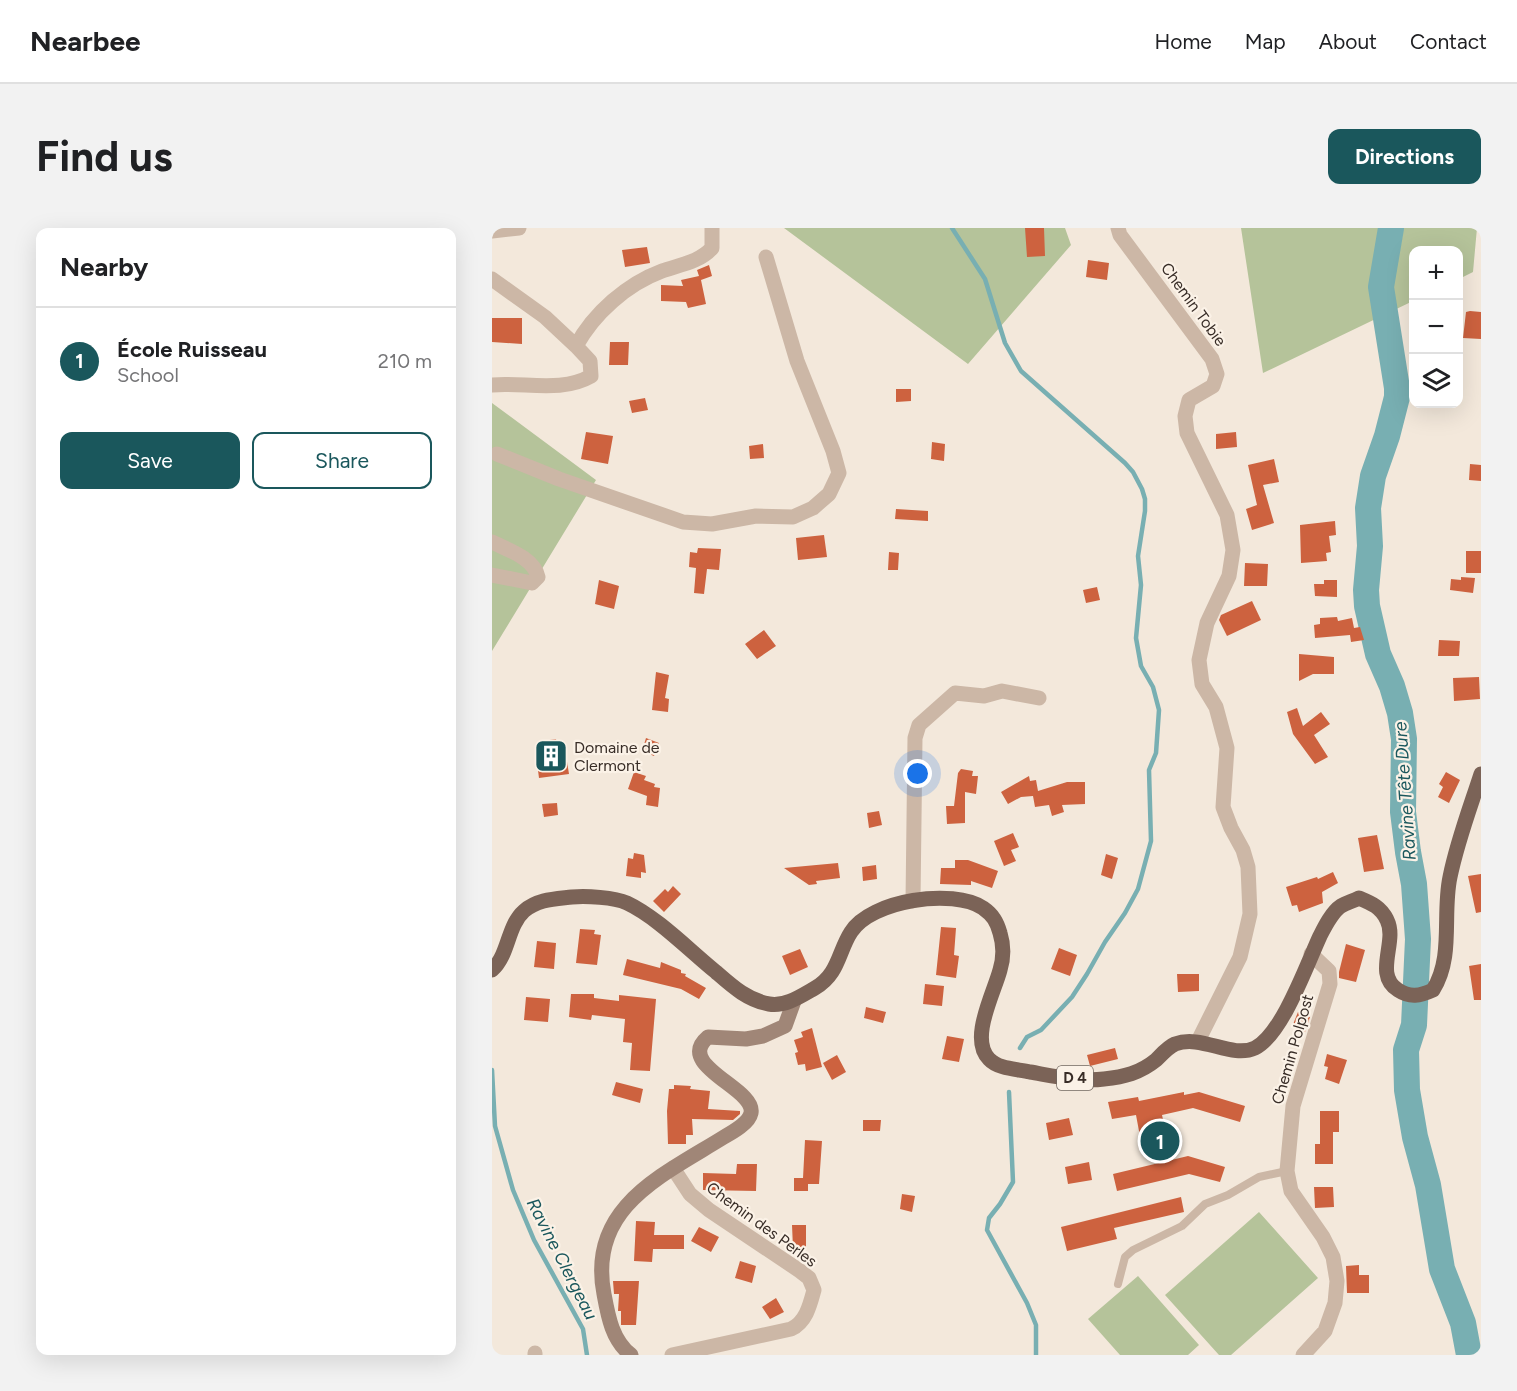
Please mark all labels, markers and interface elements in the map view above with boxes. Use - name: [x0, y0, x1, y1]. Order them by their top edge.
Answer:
- text: Nearbee: [30, 24, 140, 58]
- text: Home: [1155, 29, 1212, 54]
- text: Map: [1245, 29, 1286, 54]
- text: About: [1319, 29, 1377, 54]
- text: Contact: [1410, 29, 1487, 54]
- button: Directions: [1328, 129, 1481, 184]
- text: Find us: [36, 131, 173, 182]
- map controls: [1409, 246, 1463, 408]
- button: +: [1409, 246, 1463, 300]
- text: Nearby: [60, 251, 148, 283]
- street label: Chemin Tobie: [1157, 259, 1230, 350]
- button: −: [1409, 300, 1463, 354]
- text: École Ruisseau: [117, 336, 267, 363]
- text: 1: [75, 349, 84, 373]
- text: 210 m: [378, 349, 432, 373]
- button: layers: [1409, 354, 1463, 408]
- text: School: [117, 363, 179, 387]
- button: Save: [60, 432, 240, 489]
- button: Share: [252, 432, 432, 489]
- water label: Ravine Tête Dure: [1389, 721, 1421, 861]
- building icon: Domaine de Clermont: [533, 738, 569, 774]
- place label: Domaine de Clermont: [574, 738, 660, 775]
- your location: [903, 759, 932, 788]
- street label: Chemin Polpost: [1268, 992, 1317, 1106]
- road number: D 4: [1057, 1066, 1093, 1090]
- pin: 1: [1140, 1118, 1180, 1164]
- street label: Chemin des Perles: [703, 1178, 821, 1271]
- water label: Ravine Clergeau: [522, 1194, 602, 1324]

